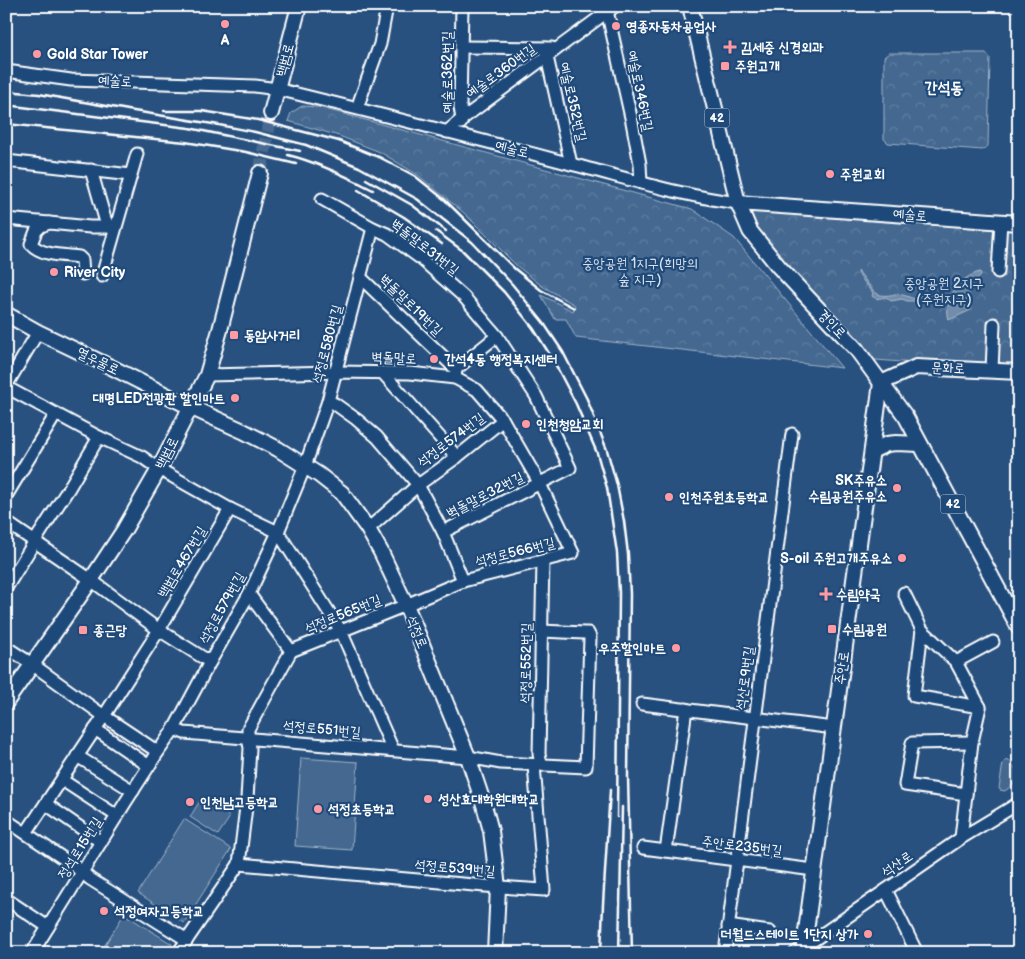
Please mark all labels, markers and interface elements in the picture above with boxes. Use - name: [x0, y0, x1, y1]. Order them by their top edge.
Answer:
- marker: A: [219, 18, 231, 30]
- place label: 영종자동차공업사: [626, 18, 717, 35]
- marker: 영종자동차공업사: [610, 20, 622, 32]
- street label: 예술로362번길: [439, 30, 456, 113]
- place label: A: [220, 32, 230, 49]
- place label: 김세중 신경외과: [741, 39, 824, 56]
- street label: 예술로360번길: [463, 40, 540, 102]
- marker: 김세중 신경외과: [723, 40, 737, 54]
- street label: 백범로: [272, 41, 298, 79]
- place label: Gold Star Tower: [47, 46, 149, 63]
- marker: Gold Star Tower: [31, 48, 43, 60]
- street label: 예술로346번길: [623, 49, 657, 134]
- place label: 주원고개: [735, 58, 780, 75]
- marker: 주원고개: [719, 60, 731, 72]
- street label: 예술로352번길: [556, 61, 591, 144]
- street label: 예술로: [98, 72, 132, 90]
- district label: 간석동: [925, 79, 963, 98]
- road number: 42: [704, 109, 730, 128]
- street label: 예술로: [494, 137, 530, 161]
- place label: 주원교회: [840, 166, 885, 183]
- marker: 주원교회: [824, 168, 836, 180]
- street label: 예술로: [893, 205, 927, 225]
- street label: 벽돌말로31번길: [388, 215, 463, 279]
- park label: 중앙공원 1지구(희망의 숲 지구): [582, 255, 698, 288]
- place label: River City: [64, 264, 126, 281]
- marker: River City: [48, 266, 60, 278]
- street label: 벽돌말로19번길: [376, 271, 447, 340]
- park label: 중앙공원 2지구 (주원지구): [904, 275, 984, 308]
- street label: 석정로580번길: [308, 302, 346, 385]
- street label: 경인로: [814, 306, 850, 342]
- place label: 동암사거리: [244, 327, 300, 344]
- marker: 동암사거리: [228, 329, 240, 341]
- street label: 열우물로: [74, 343, 122, 379]
- street label: 벽돌말로: [371, 349, 417, 367]
- place label: 간석4동 행정복지센터: [444, 351, 557, 368]
- marker: 간석4동 행정복지센터: [428, 353, 440, 365]
- street label: 문화로: [931, 359, 965, 377]
- place label: 대명LED전광판 할인마트: [92, 390, 225, 407]
- marker: 대명LED전광판 할인마트: [229, 392, 241, 404]
- street label: 석정로574번길: [414, 409, 489, 471]
- place label: 인천청암교회: [536, 416, 604, 433]
- marker: 인천청암교회: [520, 418, 532, 430]
- street label: 백범로: [152, 434, 182, 472]
- street label: 벽돌말로32번길: [444, 468, 527, 522]
- place label: SK주유소 수림공원주유소: [808, 472, 887, 505]
- marker: SK주유소 수림공원주유소: [891, 482, 903, 494]
- place label: 인천주원초등학교: [679, 489, 769, 506]
- marker: 인천주원초등학교: [663, 491, 675, 503]
- road number: 42: [940, 494, 966, 514]
- street label: 백범로467번길: [154, 523, 210, 601]
- street label: 석정로566번길: [473, 534, 557, 570]
- place label: S-oil 주원고개주유소: [780, 550, 892, 567]
- marker: S-oil 주원고개주유소: [896, 552, 908, 564]
- street label: 석정로579번길: [195, 569, 249, 647]
- place label: 수림약국: [836, 586, 881, 603]
- marker: 수림약국: [820, 588, 832, 600]
- street label: 석정로565번길: [302, 591, 384, 637]
- street label: 석정로: [403, 613, 431, 651]
- place label: 수림공원: [842, 621, 887, 638]
- place label: 종근당: [93, 622, 128, 639]
- street label: 석정로552번길: [517, 622, 535, 703]
- marker: 수림공원: [826, 623, 838, 635]
- marker: 종근당: [77, 624, 89, 636]
- place label: 우주할인마트: [598, 640, 666, 657]
- marker: 우주할인마트: [670, 642, 682, 654]
- street label: 석산로9번길: [732, 644, 758, 711]
- street label: 주안로: [831, 650, 853, 686]
- street label: 석정로551번길: [283, 717, 362, 741]
- place label: 성산효대학원대학교: [438, 791, 539, 808]
- marker: 성산효대학원대학교: [422, 793, 434, 805]
- place label: 인천남고등학교: [200, 794, 279, 811]
- marker: 인천남고등학교: [184, 796, 196, 808]
- place label: 석정초등학교: [328, 801, 396, 818]
- marker: 석정초등학교: [312, 803, 324, 815]
- street label: 정석로15번길: [54, 813, 106, 882]
- street label: 주안로235번길: [701, 833, 784, 859]
- street label: 석산로: [878, 848, 916, 880]
- street label: 석정로539번길: [414, 856, 497, 880]
- place label: 석정여자고등학교: [114, 903, 204, 920]
- marker: 석정여자고등학교: [98, 905, 110, 917]
- place label: 더월드스테이트 1단지 상가: [721, 926, 859, 943]
- marker: 더월드스테이트 1단지 상가: [862, 928, 874, 940]

